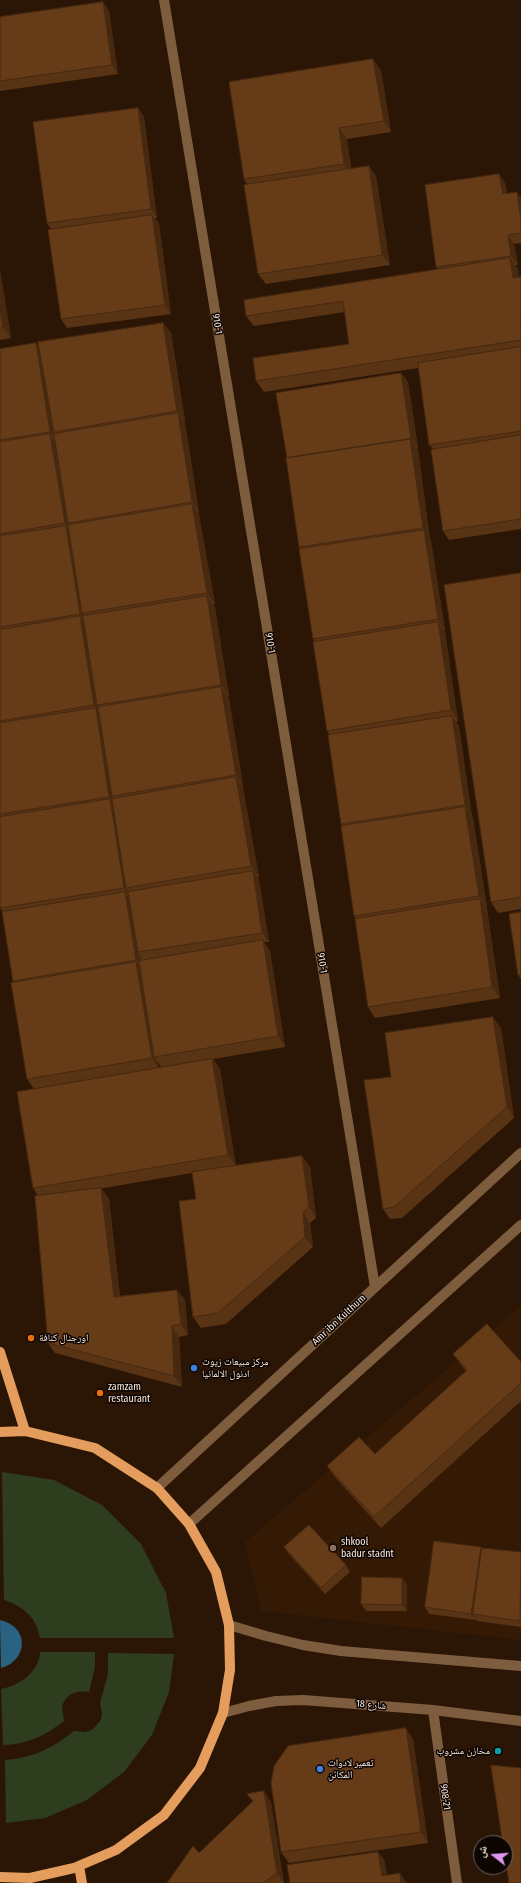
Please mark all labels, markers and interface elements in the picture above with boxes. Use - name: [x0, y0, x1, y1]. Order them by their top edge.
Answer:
- street label: 910-1: [209, 313, 225, 335]
- street label: 910-1: [262, 632, 278, 654]
- street label: 910-1: [314, 952, 330, 974]
- street label: Amr ibn Kulthum: [310, 1292, 368, 1348]
- place label: اورجنال كنافة: [39, 1332, 88, 1344]
- marker: اورجنال كنافة: [26, 1333, 36, 1343]
- place label: مركز مبيعات زيوت ادنول الالمانيا: [202, 1356, 269, 1380]
- marker: مركز مبيعات زيوت ادنول الالمانيا: [189, 1363, 199, 1373]
- place label: zamzam restaurant: [108, 1381, 150, 1404]
- marker: zamzam restaurant: [95, 1388, 105, 1398]
- place label: shkool badur stadnt: [341, 1536, 394, 1560]
- marker: shkool badur stadnt: [328, 1543, 338, 1553]
- street label: شارع 18: [355, 1698, 387, 1712]
- place label: مخازن مشروب: [437, 1745, 490, 1757]
- marker: مخازن مشروب: [493, 1746, 503, 1756]
- place label: تعمير لادوات المكائن: [328, 1757, 374, 1780]
- marker: تعمير لادوات المكائن: [315, 1764, 325, 1774]
- street label: 908-21: [437, 1783, 453, 1811]
- north arrow: [473, 1835, 513, 1875]
- text: ش: [474, 1844, 490, 1859]

